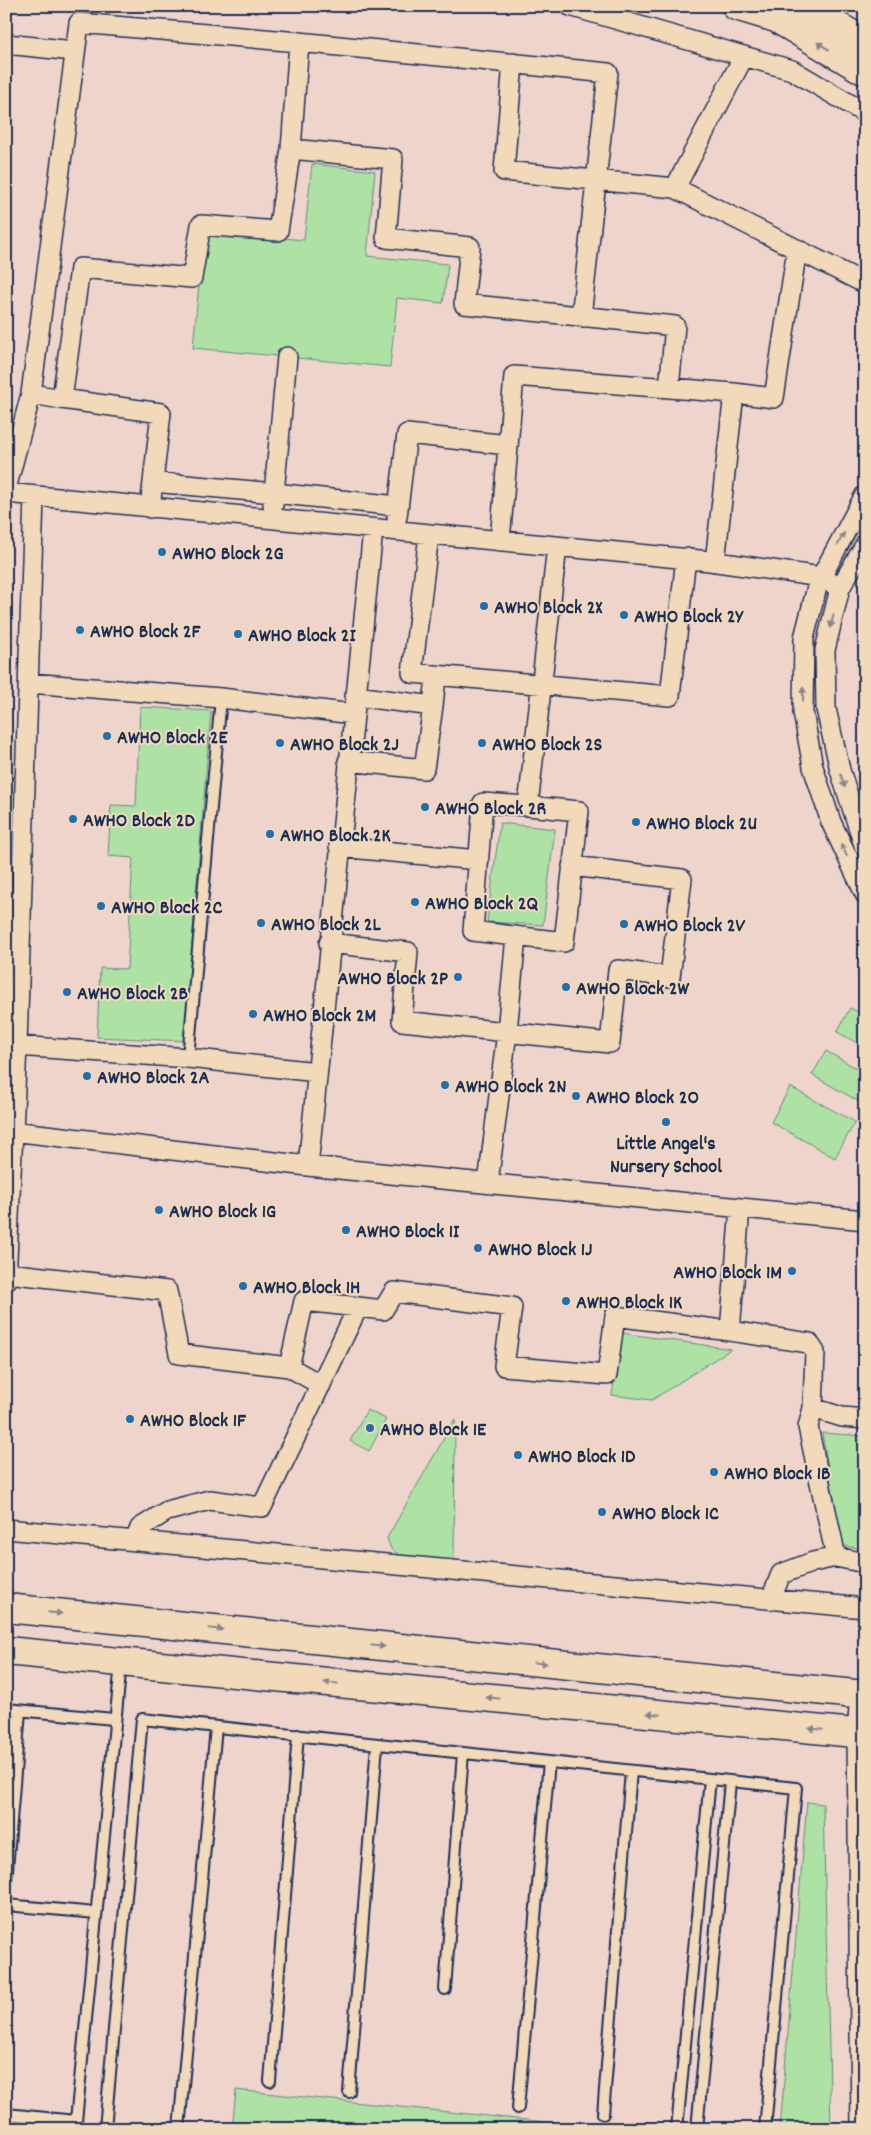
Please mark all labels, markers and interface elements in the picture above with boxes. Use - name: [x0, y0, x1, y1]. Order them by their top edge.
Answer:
- one-way arrow: [816, 42, 829, 51]
- one-way arrow: [837, 532, 845, 547]
- place label: AWHO Block 2G: [172, 541, 284, 569]
- marker: AWHO Block 2G: [156, 546, 168, 558]
- place label: AWHO Block 2X: [494, 595, 602, 623]
- marker: AWHO Block 2X: [478, 600, 490, 612]
- place label: AWHO Block 2Y: [634, 604, 744, 632]
- marker: AWHO Block 2Y: [618, 609, 630, 621]
- one-way arrow: [828, 614, 836, 629]
- place label: AWHO Block 2F: [90, 619, 201, 647]
- place label: AWHO Block 2I: [248, 623, 356, 651]
- marker: AWHO Block 2F: [74, 624, 86, 636]
- marker: AWHO Block 2I: [232, 628, 244, 640]
- one-way arrow: [799, 686, 807, 702]
- place label: AWHO Block 2E: [117, 725, 228, 753]
- marker: AWHO Block 2E: [101, 730, 113, 742]
- place label: AWHO Block 2J: [290, 732, 399, 760]
- place label: AWHO Block 2S: [492, 732, 602, 760]
- marker: AWHO Block 2J: [274, 737, 286, 749]
- marker: AWHO Block 2S: [476, 737, 488, 749]
- one-way arrow: [839, 774, 847, 789]
- place label: AWHO Block 2R: [435, 796, 546, 824]
- marker: AWHO Block 2R: [419, 801, 431, 813]
- place label: AWHO Block 2D: [83, 808, 195, 836]
- place label: AWHO Block 2U: [646, 811, 757, 839]
- marker: AWHO Block 2D: [67, 813, 79, 825]
- marker: AWHO Block 2U: [630, 816, 642, 828]
- place label: AWHO Block 2K: [280, 823, 391, 851]
- marker: AWHO Block 2K: [264, 828, 276, 840]
- one-way arrow: [840, 843, 848, 857]
- place label: AWHO Block 2Q: [425, 891, 538, 919]
- place label: AWHO Block 2C: [111, 895, 222, 923]
- marker: AWHO Block 2Q: [409, 896, 421, 908]
- marker: AWHO Block 2C: [95, 900, 107, 912]
- place label: AWHO Block 2L: [271, 912, 381, 940]
- place label: AWHO Block 2V: [634, 913, 745, 941]
- marker: AWHO Block 2L: [255, 917, 267, 929]
- marker: AWHO Block 2V: [618, 918, 630, 930]
- place label: AWHO Block 2P: [338, 966, 448, 994]
- marker: AWHO Block 2P: [452, 971, 464, 983]
- place label: AWHO Block 2W: [576, 976, 689, 1004]
- place label: AWHO Block 2B: [77, 981, 188, 1009]
- marker: AWHO Block 2W: [560, 981, 572, 993]
- marker: AWHO Block 2B: [61, 986, 73, 998]
- place label: AWHO Block 2M: [263, 1003, 376, 1031]
- marker: AWHO Block 2M: [247, 1008, 259, 1020]
- place label: AWHO Block 2A: [97, 1065, 209, 1093]
- marker: AWHO Block 2A: [81, 1070, 93, 1082]
- place label: AWHO Block 2N: [455, 1074, 566, 1102]
- marker: AWHO Block 2N: [439, 1079, 451, 1091]
- place label: AWHO Block 2O: [586, 1085, 699, 1113]
- marker: AWHO Block 2O: [570, 1090, 582, 1102]
- marker: Little Angel's Nursery School: [660, 1116, 672, 1128]
- place label: Little Angel's Nursery School: [610, 1131, 722, 1182]
- place label: AWHO Block 1G: [169, 1199, 276, 1227]
- marker: AWHO Block 1G: [153, 1204, 165, 1216]
- place label: AWHO Block 1I: [356, 1219, 460, 1247]
- marker: AWHO Block 1I: [340, 1224, 352, 1236]
- place label: AWHO Block 1J: [488, 1237, 592, 1265]
- marker: AWHO Block 1J: [472, 1242, 484, 1254]
- place label: AWHO Block 1M: [673, 1260, 782, 1288]
- marker: AWHO Block 1M: [786, 1265, 798, 1277]
- place label: AWHO Block 1H: [253, 1275, 360, 1303]
- marker: AWHO Block 1H: [237, 1280, 249, 1292]
- place label: AWHO Block 1K: [576, 1290, 683, 1318]
- marker: AWHO Block 1K: [560, 1295, 572, 1307]
- place label: AWHO Block 1F: [140, 1408, 247, 1436]
- marker: AWHO Block 1F: [124, 1413, 136, 1425]
- place label: AWHO Block 1E: [380, 1417, 487, 1445]
- marker: AWHO Block 1E: [364, 1422, 376, 1434]
- place label: AWHO Block 1D: [528, 1444, 636, 1472]
- marker: AWHO Block 1D: [512, 1449, 524, 1461]
- place label: AWHO Block 1B: [724, 1461, 831, 1489]
- marker: AWHO Block 1B: [708, 1466, 720, 1478]
- place label: AWHO Block 1C: [612, 1501, 719, 1529]
- marker: AWHO Block 1C: [596, 1506, 608, 1518]
- one-way arrow: [47, 1609, 63, 1617]
- one-way arrow: [209, 1626, 225, 1634]
- one-way arrow: [370, 1642, 386, 1650]
- one-way arrow: [532, 1659, 548, 1667]
- one-way arrow: [323, 1678, 339, 1686]
- one-way arrow: [484, 1694, 500, 1702]
- one-way arrow: [646, 1710, 662, 1718]
- one-way arrow: [808, 1725, 824, 1733]

